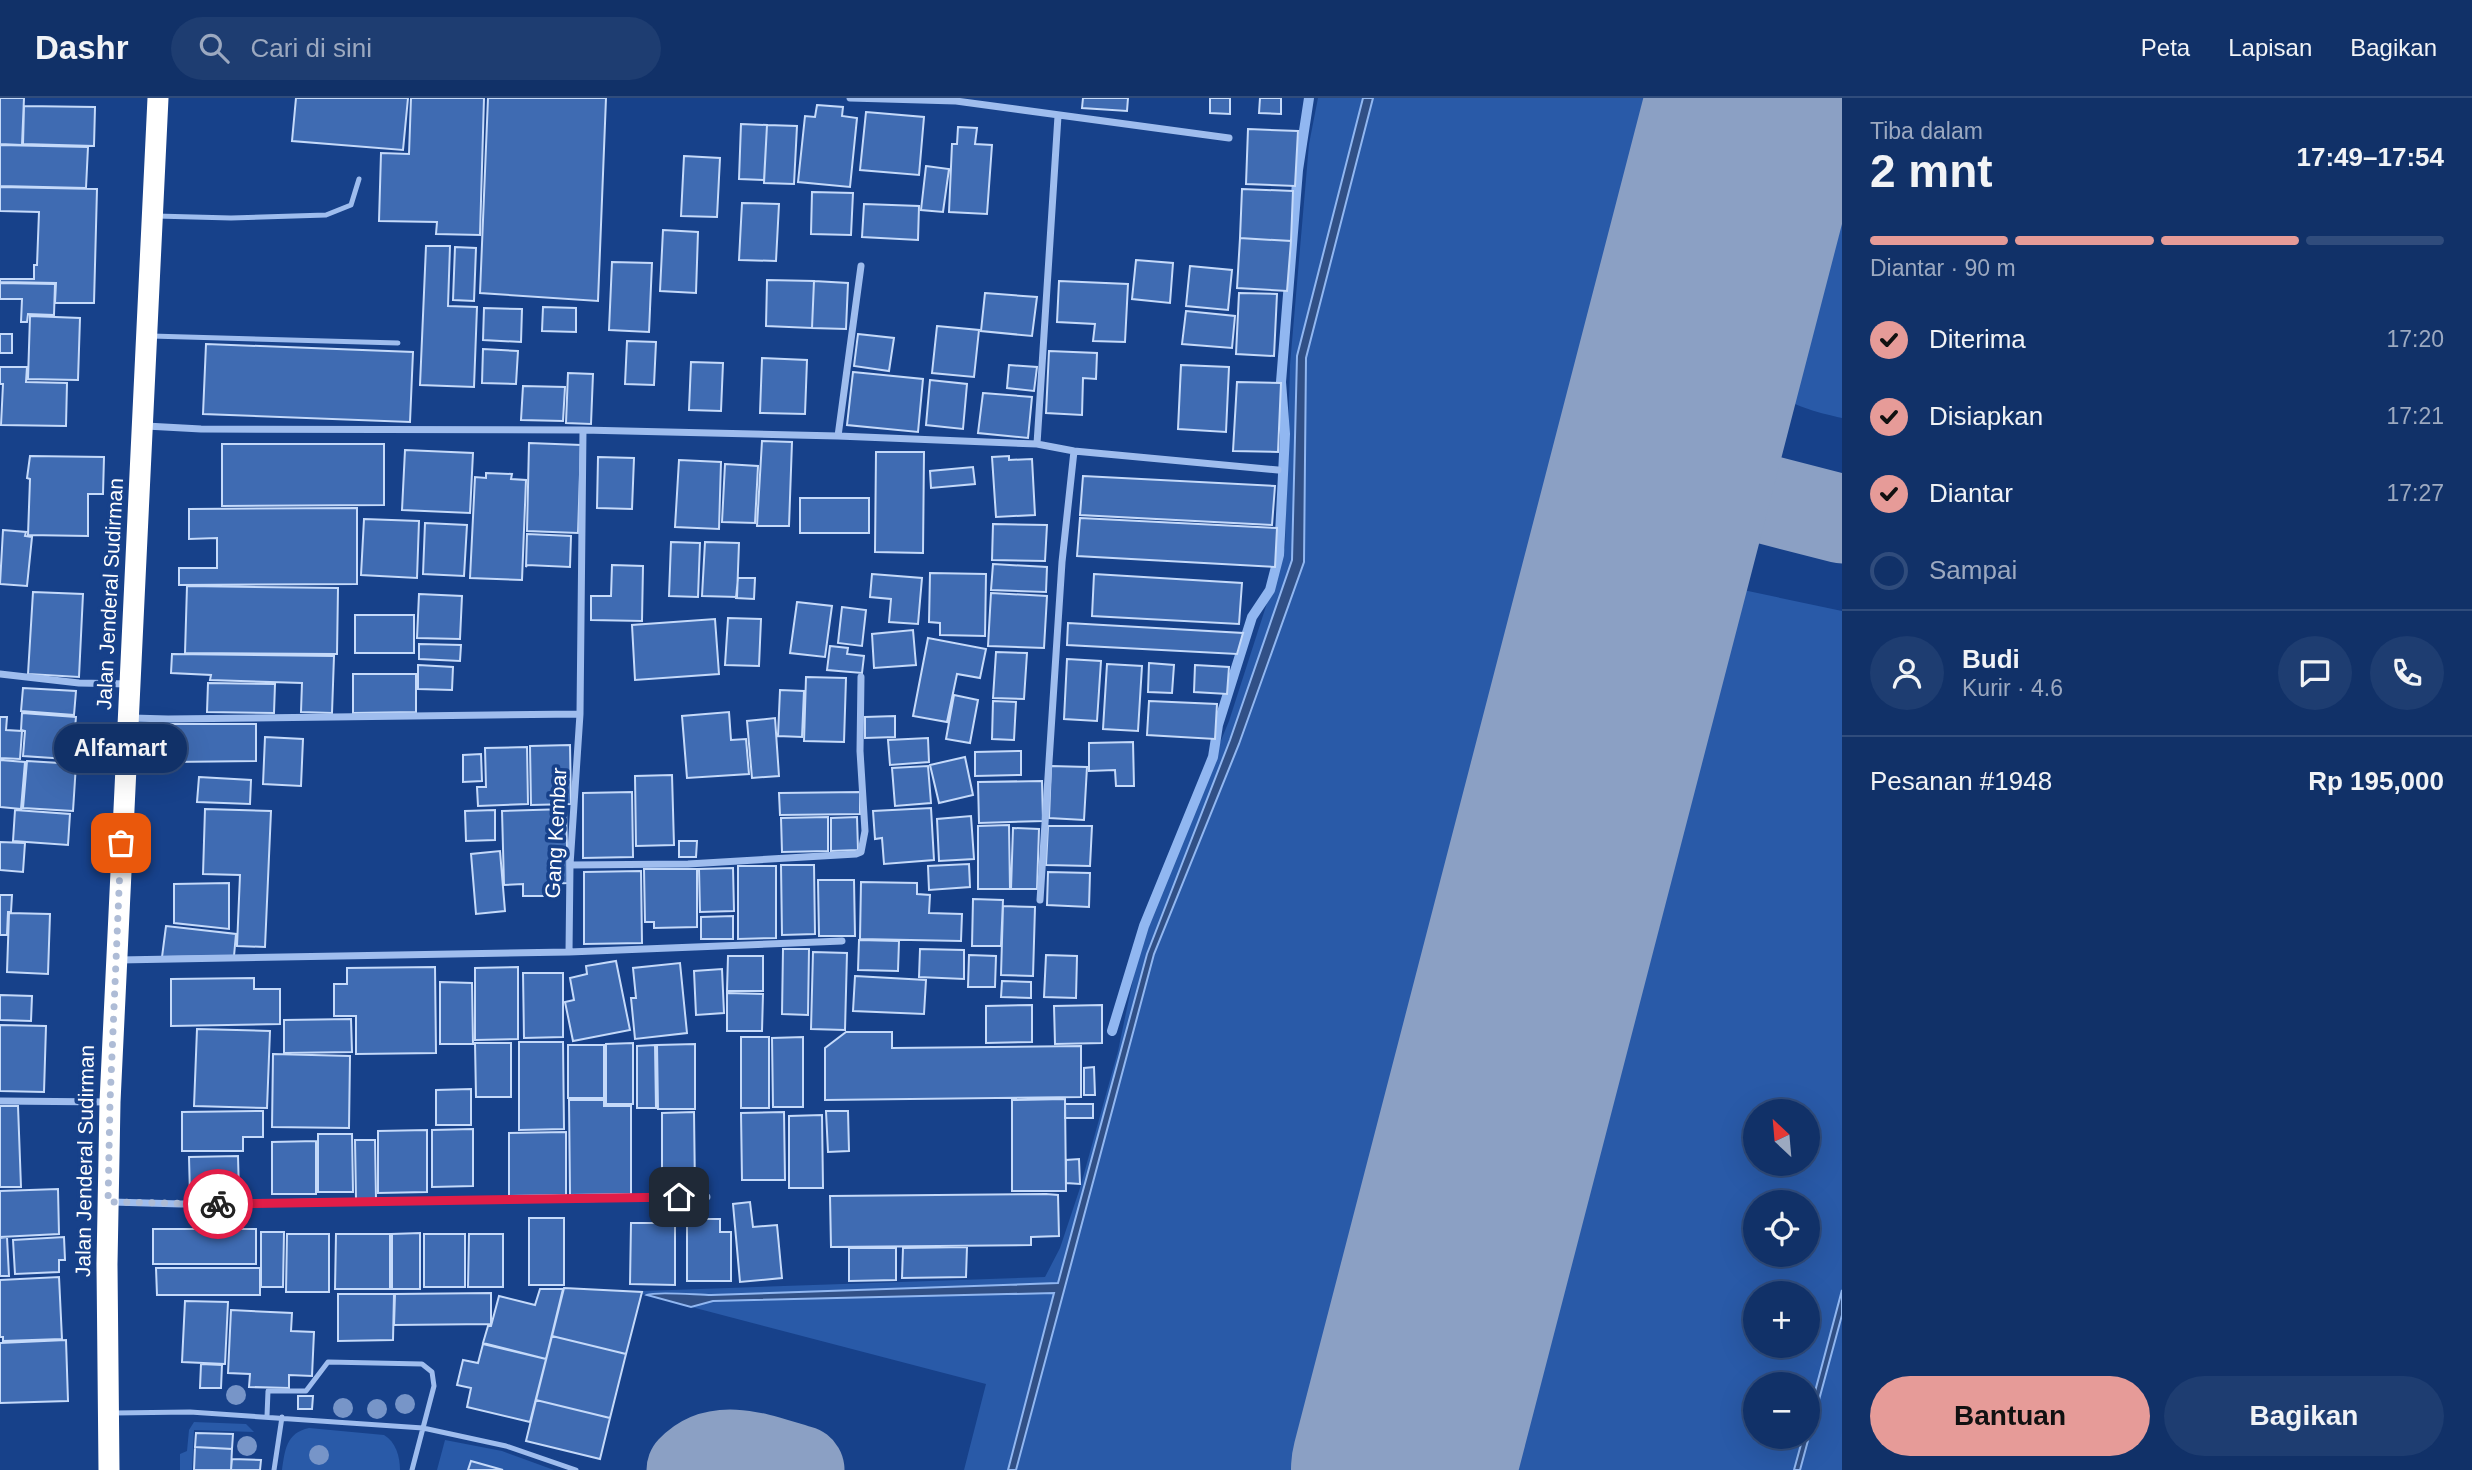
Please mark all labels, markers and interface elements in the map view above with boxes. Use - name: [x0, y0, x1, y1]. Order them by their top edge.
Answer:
- search box: [171, 17, 661, 80]
- text: Dashr: [35, 29, 129, 66]
- icon: search: [195, 29, 233, 67]
- text: Cari di sini: [251, 33, 372, 63]
- text: Peta: [2141, 34, 2190, 61]
- text: Lapisan: [2228, 34, 2312, 61]
- text: Bagikan: [2350, 34, 2437, 61]
- text: Tiba dalam: [1870, 118, 1983, 144]
- text: 17:49–17:54: [2297, 142, 2444, 172]
- text: 2 mnt: [1870, 145, 1993, 197]
- text: Diantar · 90 m: [1870, 255, 2016, 281]
- icon: check: [1870, 321, 1908, 359]
- text: Diterima: [1929, 324, 2026, 354]
- text: 17:20: [2386, 326, 2444, 352]
- icon: check: [1870, 398, 1908, 436]
- text: Disiapkan: [1929, 401, 2043, 431]
- text: 17:21: [2386, 403, 2444, 429]
- icon: check: [1870, 475, 1908, 513]
- street label: Jalan Jenderal Sudirman: [92, 477, 127, 711]
- text: Diantar: [1929, 478, 2013, 508]
- text: 17:27: [2386, 480, 2444, 506]
- text: Sampai: [1929, 555, 2017, 585]
- button: person: [1870, 636, 1944, 710]
- button: chat: [2278, 636, 2352, 710]
- button: phone: [2370, 636, 2444, 710]
- text: Budi: [1962, 644, 2020, 674]
- text: Kurir · 4.6: [1962, 675, 2063, 701]
- callout: Alfamart: [54, 724, 188, 773]
- text: Alfamart: [74, 735, 167, 761]
- text: Pesanan #1948: [1870, 766, 2052, 796]
- text: Rp 195,000: [2308, 766, 2444, 796]
- street label: Gang Kembar: [541, 767, 570, 899]
- pin: [91, 813, 151, 873]
- icon: bag: [102, 824, 140, 862]
- street label: Jalan Jenderal Sudirman: [71, 1045, 98, 1277]
- north arrow: [1743, 1099, 1820, 1176]
- map controls: [1743, 1099, 1820, 1449]
- pin: [649, 1167, 709, 1227]
- courier: [183, 1169, 253, 1239]
- icon: home: [660, 1178, 698, 1216]
- icon: bike: [199, 1185, 237, 1223]
- button: locate: [1743, 1190, 1820, 1267]
- button: +: [1743, 1281, 1820, 1358]
- button: −: [1743, 1372, 1820, 1449]
- button: Bantuan: [1870, 1376, 2150, 1456]
- button: Bagikan: [2164, 1376, 2444, 1456]

